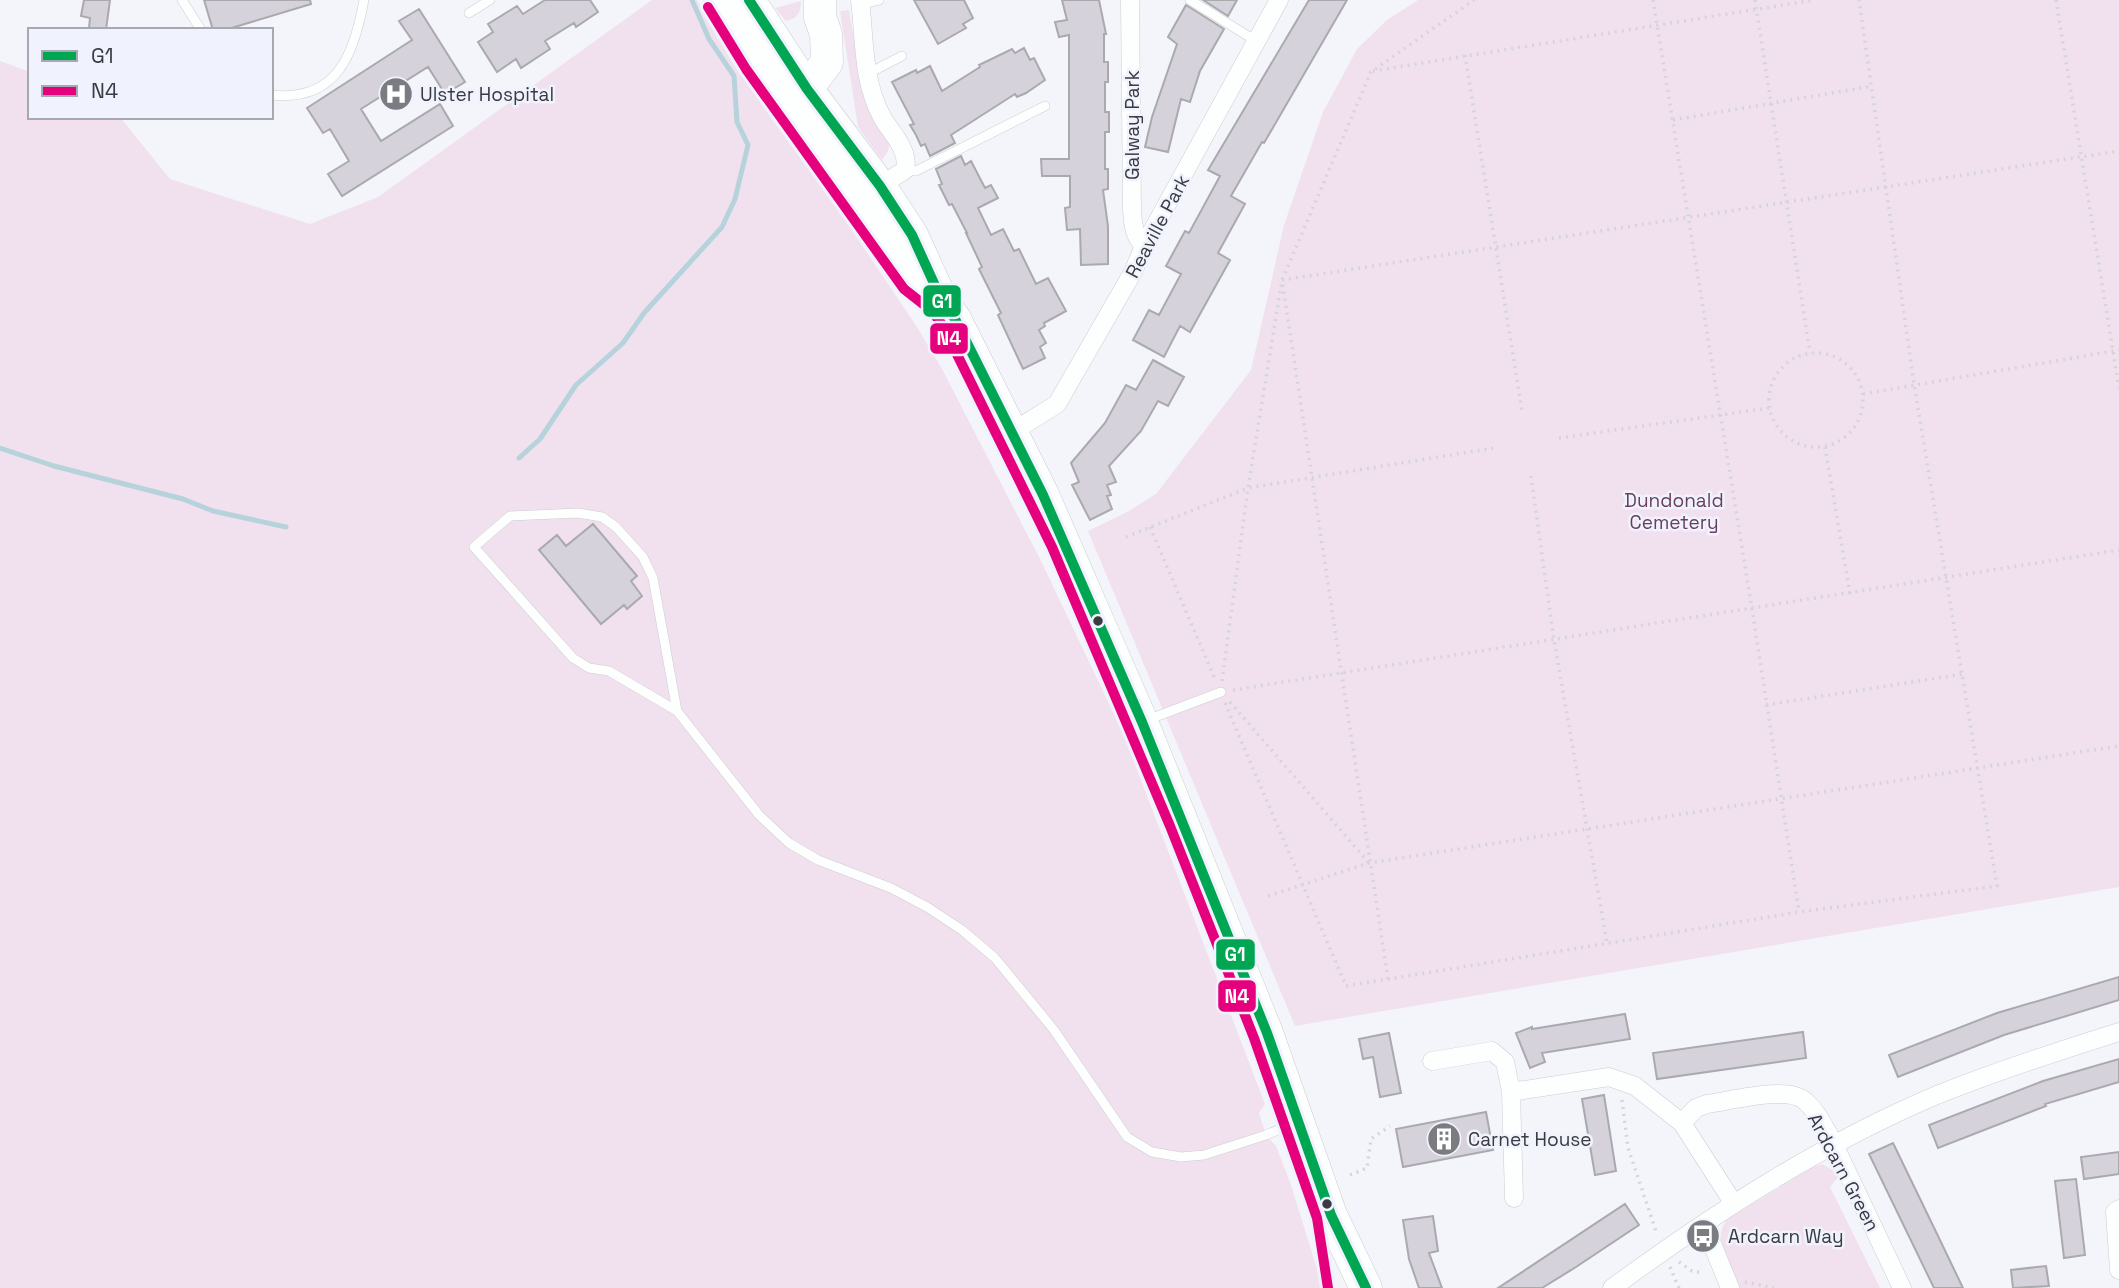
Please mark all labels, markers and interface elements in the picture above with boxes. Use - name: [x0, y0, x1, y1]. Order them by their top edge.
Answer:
- legend: [28, 28, 273, 119]
- text: G1: [91, 42, 114, 69]
- street label: Galway Park: [1120, 70, 1145, 180]
- hospital icon: Ulster Hospital: [377, 75, 415, 113]
- text: N4: [91, 77, 118, 104]
- place label: Ulster Hospital: [420, 82, 554, 107]
- street label: Reaville Park: [1120, 170, 1195, 282]
- line badge: G1: [922, 284, 962, 318]
- text: G1: [931, 289, 953, 314]
- line badge: N4: [929, 322, 969, 355]
- text: N4: [937, 326, 961, 351]
- park label: Dundonald Cemetery: [1624, 488, 1724, 535]
- unlabelled marker: [1091, 614, 1105, 628]
- line badge: G1: [1215, 938, 1256, 971]
- text: G1: [1224, 942, 1246, 967]
- line badge: N4: [1217, 979, 1257, 1013]
- text: N4: [1225, 984, 1249, 1009]
- street label: Ardcarn Green: [1802, 1109, 1885, 1236]
- building icon: Carnet House: [1425, 1120, 1463, 1158]
- place label: Carnet House: [1468, 1127, 1592, 1152]
- unlabelled marker: [1320, 1197, 1334, 1211]
- bus stop icon: Ardcarn Way: [1684, 1217, 1722, 1255]
- place label: Ardcarn Way: [1728, 1224, 1844, 1249]

